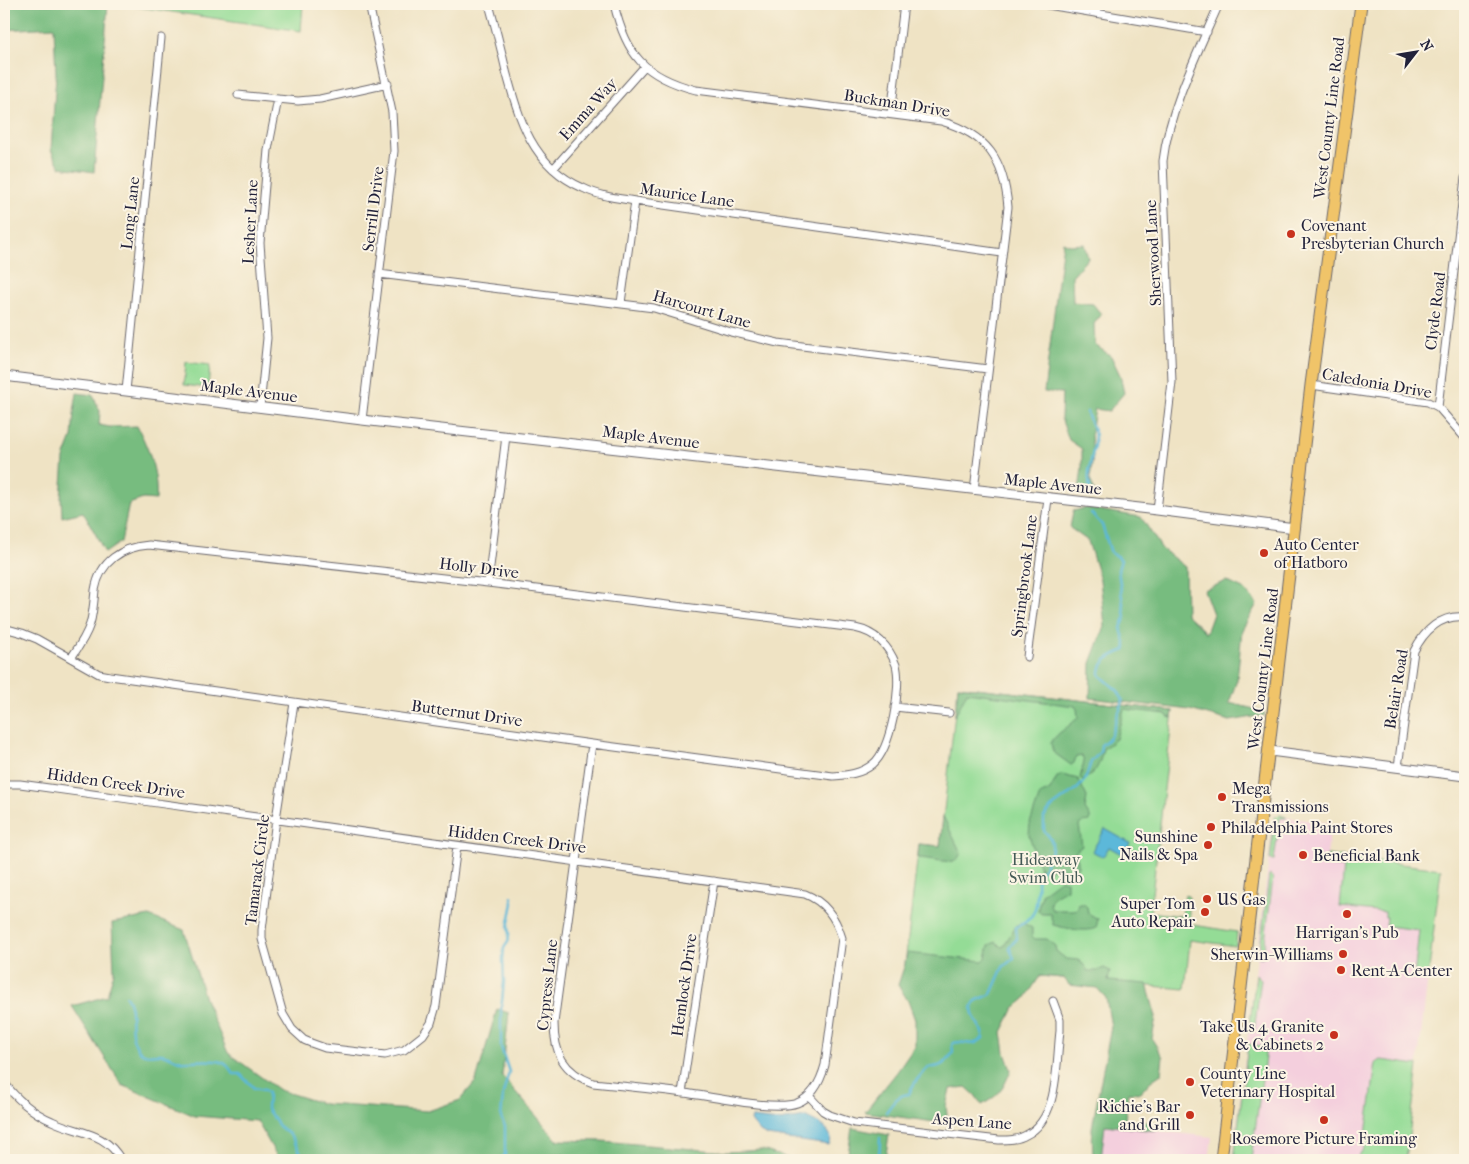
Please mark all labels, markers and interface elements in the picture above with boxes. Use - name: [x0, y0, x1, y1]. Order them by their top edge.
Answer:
- north arrow: [1392, 28, 1442, 78]
- street label: West County Line Road: [1310, 36, 1348, 201]
- text: N: [1417, 37, 1437, 55]
- street label: Emma Way: [555, 73, 621, 144]
- street label: Buckman Drive: [843, 85, 951, 121]
- street label: Serrill Drive: [358, 165, 388, 253]
- street label: Long Lane: [117, 176, 143, 250]
- street label: Lesher Lane: [238, 179, 262, 265]
- street label: Maurice Lane: [639, 179, 735, 211]
- street label: Sherwood Lane: [1141, 199, 1165, 307]
- place label: Covenant Presbyterian Church: [1301, 216, 1444, 253]
- marker: Covenant Presbyterian Church: [1285, 228, 1297, 240]
- street label: Clyde Road: [1421, 271, 1449, 351]
- street label: Harcourt Lane: [651, 286, 753, 332]
- street label: Caledonia Drive: [1321, 364, 1433, 402]
- street label: Maple Avenue: [199, 376, 299, 406]
- street label: Maple Avenue: [601, 422, 701, 452]
- street label: Maple Avenue: [1003, 469, 1103, 499]
- street label: Springbrook Lane: [1007, 514, 1041, 638]
- place label: Auto Center of Hatboro: [1273, 535, 1359, 572]
- marker: Auto Center of Hatboro: [1258, 547, 1270, 559]
- street label: Holly Drive: [438, 554, 520, 582]
- street label: West County Line Road: [1244, 587, 1282, 752]
- street label: Belair Road: [1380, 647, 1412, 730]
- street label: Butternut Drive: [410, 696, 524, 730]
- street label: Hidden Creek Drive: [46, 764, 186, 802]
- place label: Mega Transmissions: [1232, 779, 1329, 816]
- marker: Mega Transmissions: [1216, 791, 1228, 803]
- street label: Tamarack Circle: [241, 813, 273, 927]
- place label: Philadelphia Paint Stores: [1221, 818, 1393, 837]
- street label: Hidden Creek Drive: [447, 821, 587, 857]
- marker: Philadelphia Paint Stores: [1205, 821, 1217, 833]
- place label: Sunshine Nails & Spa: [1119, 827, 1199, 864]
- marker: Sunshine Nails & Spa: [1202, 839, 1214, 851]
- place label: Beneficial Bank: [1313, 846, 1420, 865]
- marker: Beneficial Bank: [1297, 849, 1309, 861]
- park label: Hideaway Swim Club: [1009, 850, 1083, 887]
- place label: US Gas: [1217, 890, 1266, 909]
- marker: US Gas: [1201, 893, 1213, 905]
- place label: Super Tom Auto Repair: [1111, 894, 1196, 931]
- marker: Super Tom Auto Repair: [1199, 906, 1211, 918]
- marker: Harrigan's Pub: [1341, 908, 1353, 920]
- place label: Harrigan's Pub: [1295, 923, 1399, 942]
- street label: Hemlock Drive: [667, 932, 701, 1038]
- street label: Cypress Lane: [533, 938, 561, 1032]
- place label: Sherwin-Williams: [1210, 945, 1333, 964]
- marker: Sherwin-Williams: [1337, 948, 1349, 960]
- place label: Rent-A-Center: [1351, 961, 1452, 980]
- marker: Rent-A-Center: [1335, 964, 1347, 976]
- place label: Take Us 4 Granite & Cabinets 2: [1200, 1017, 1324, 1054]
- marker: Take Us 4 Granite & Cabinets 2: [1328, 1029, 1340, 1041]
- place label: County Line Veterinary Hospital: [1199, 1064, 1336, 1101]
- marker: County Line Veterinary Hospital: [1184, 1076, 1196, 1088]
- place label: Richie's Bar and Grill: [1098, 1097, 1181, 1134]
- street label: Aspen Lane: [931, 1109, 1013, 1133]
- marker: Richie's Bar and Grill: [1184, 1109, 1196, 1121]
- marker: Rosemore Picture Framing: [1318, 1114, 1330, 1126]
- place label: Rosemore Picture Framing: [1231, 1129, 1417, 1148]

